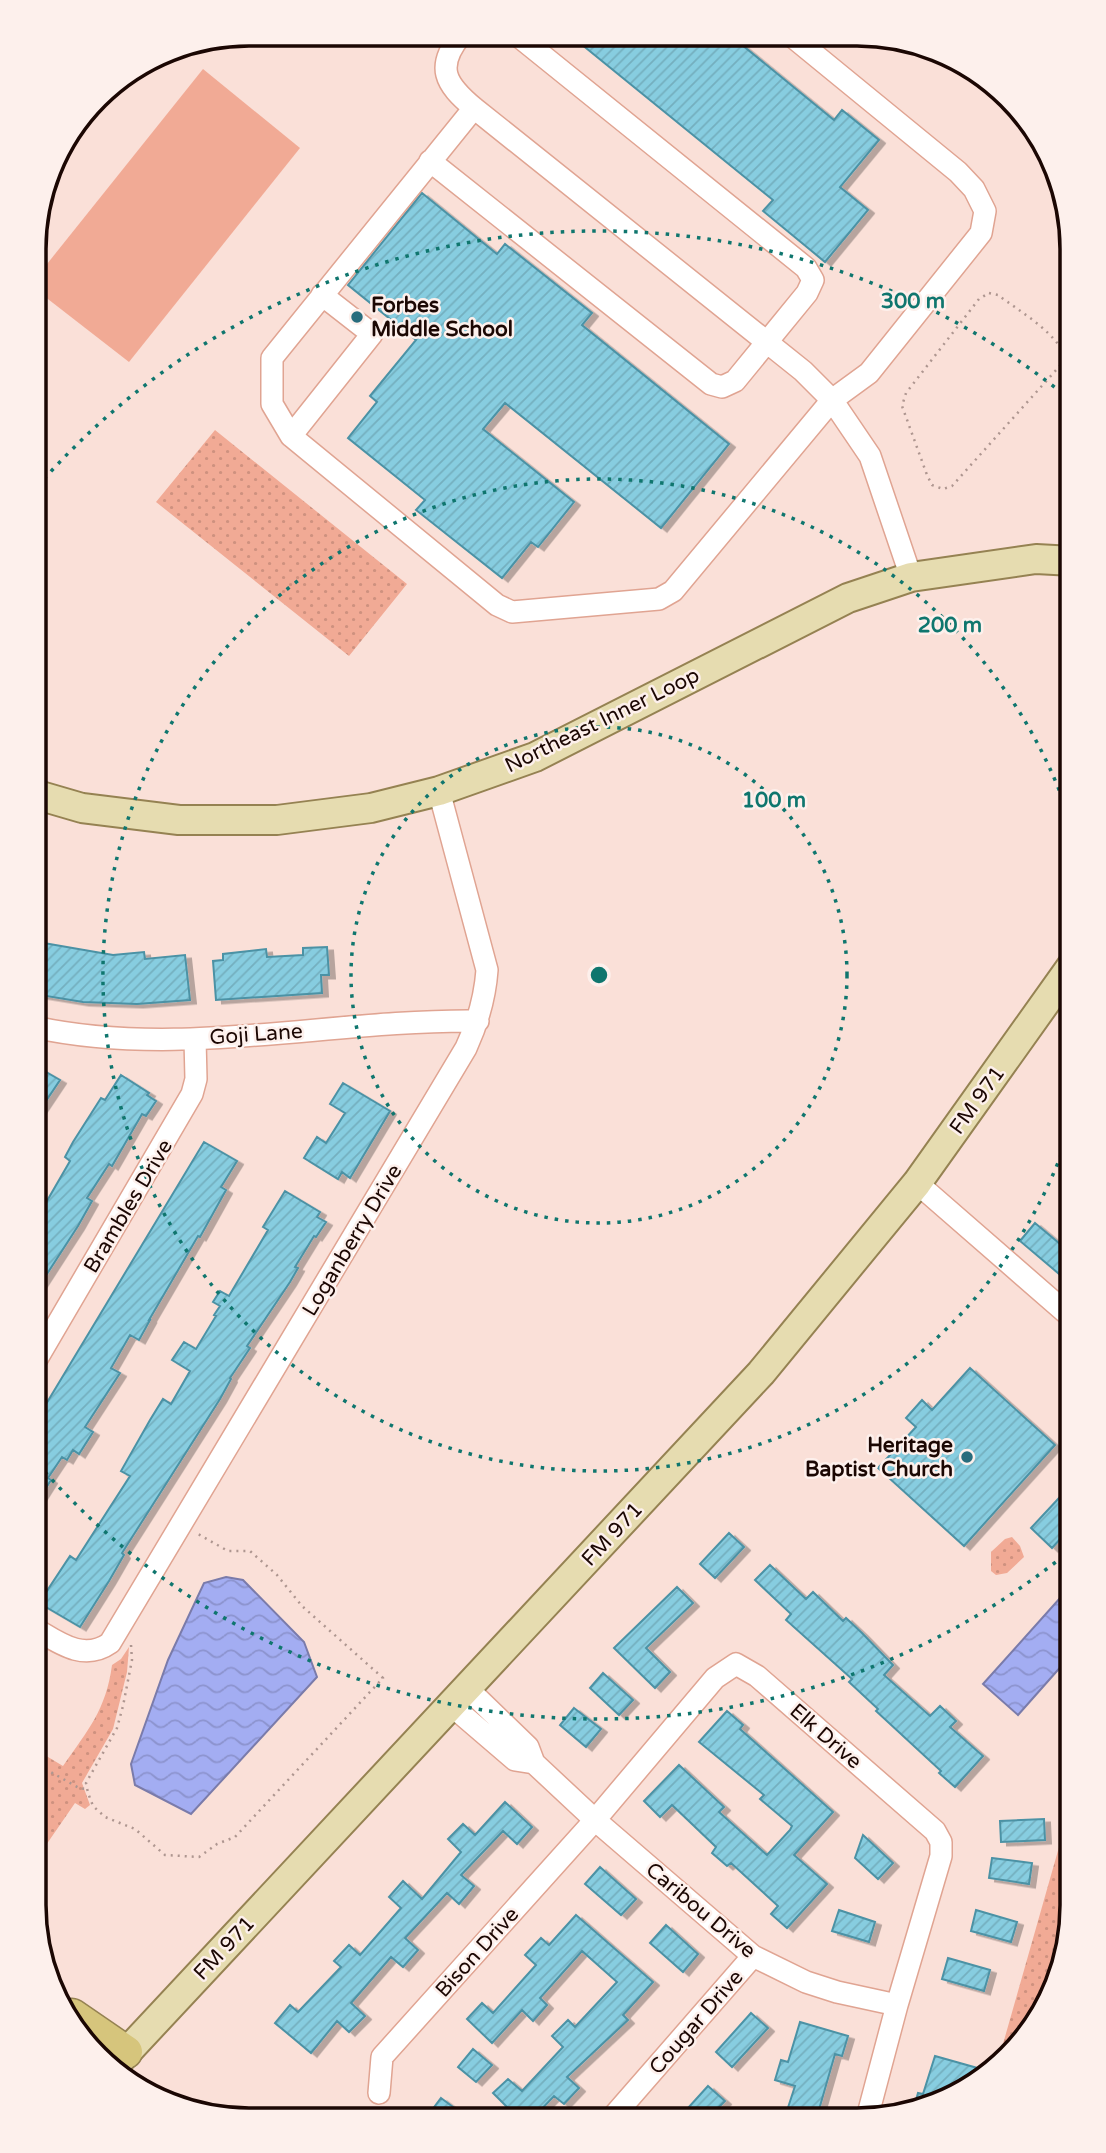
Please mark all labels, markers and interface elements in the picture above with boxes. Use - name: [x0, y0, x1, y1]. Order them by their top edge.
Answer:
- text: 300 m: [881, 289, 945, 314]
- place label: Forbes Middle School: [371, 293, 513, 342]
- marker: Forbes Middle School: [349, 309, 365, 325]
- text: 200 m: [918, 613, 982, 638]
- street label: Northeast Inner Loop: [501, 663, 703, 778]
- text: 100 m: [742, 788, 806, 813]
- centre of rings: [587, 963, 611, 987]
- street label: Goji Lane: [209, 1019, 304, 1050]
- street label: FM 971: [944, 1061, 1010, 1139]
- street label: Brambles Drive: [79, 1135, 178, 1277]
- street label: Loganberry Drive: [297, 1160, 408, 1321]
- place label: Heritage Baptist Church: [805, 1433, 953, 1482]
- marker: Heritage Baptist Church: [959, 1449, 975, 1465]
- street label: FM 971: [577, 1497, 648, 1571]
- street label: Elk Drive: [785, 1698, 867, 1775]
- street label: Caribou Drive: [641, 1857, 761, 1964]
- street label: Bison Drive: [430, 1902, 524, 2002]
- street label: FM 971: [189, 1911, 260, 1985]
- street label: Cougar Drive: [644, 1965, 749, 2080]

